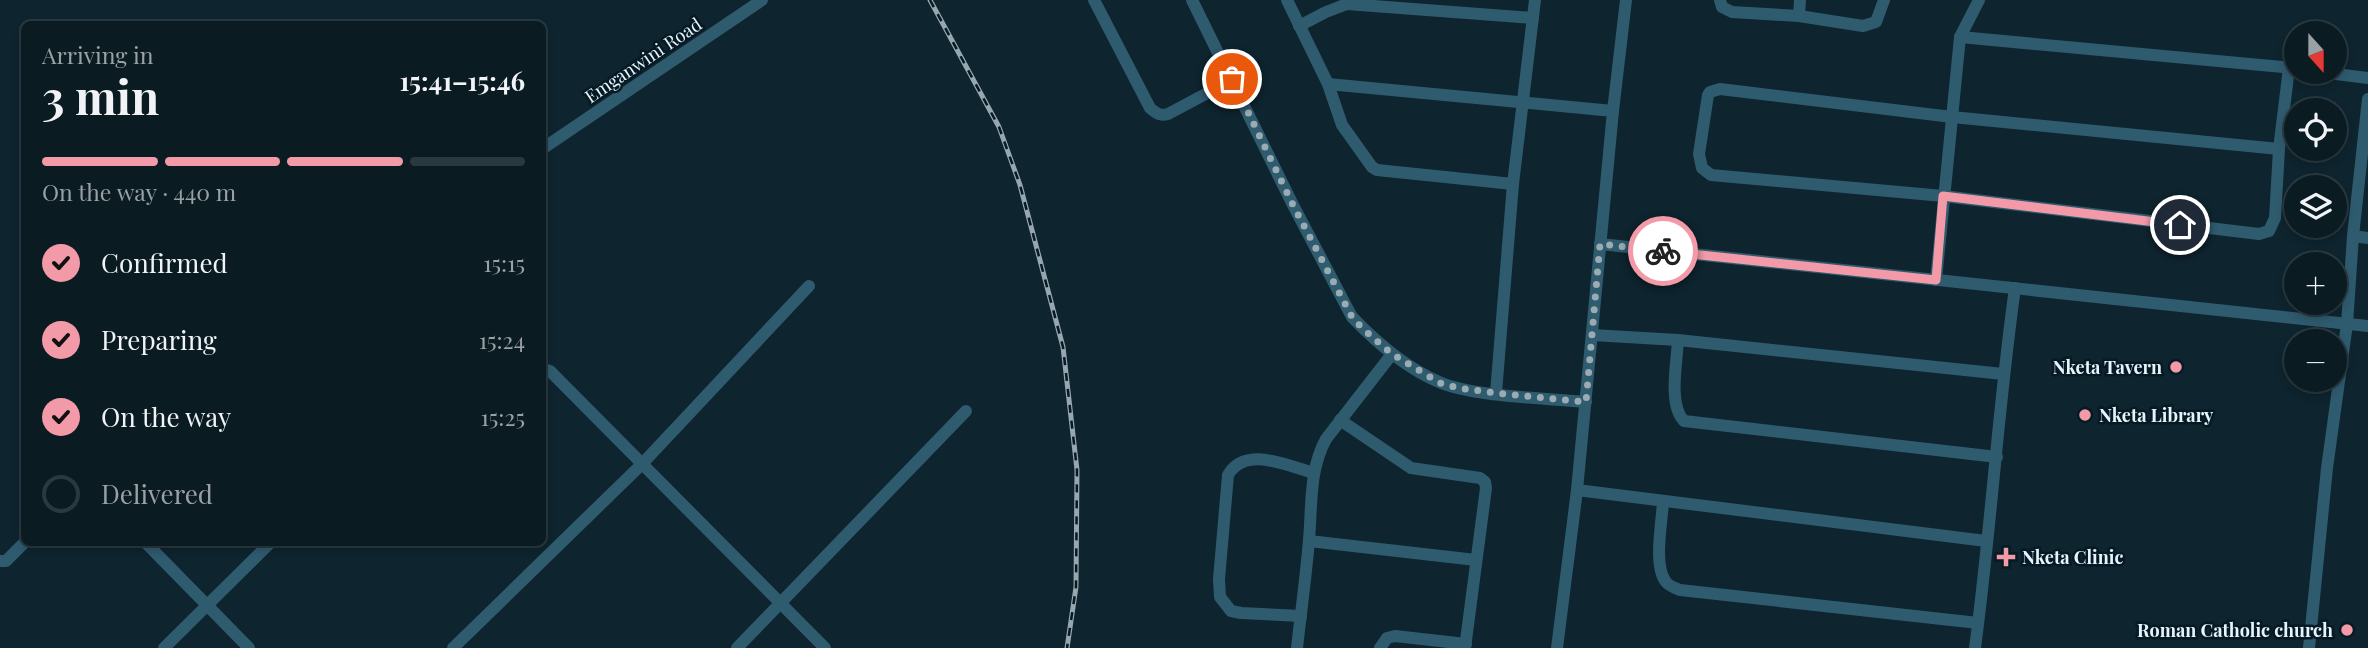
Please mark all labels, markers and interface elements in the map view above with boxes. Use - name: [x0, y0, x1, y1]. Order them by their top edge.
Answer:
- street label: Emganwini Road: [580, 12, 707, 108]
- north arrow: [2284, 21, 2347, 84]
- map controls: [2284, 21, 2347, 392]
- text: Arriving in: [42, 39, 154, 70]
- pin: [1202, 49, 1262, 109]
- icon: bag: [1213, 60, 1251, 98]
- text: 15:41–15:46: [399, 63, 525, 98]
- text: 3 min: [42, 65, 159, 127]
- button: locate: [2284, 98, 2347, 161]
- button: layers: [2284, 175, 2347, 238]
- text: On the way · 440 m: [42, 176, 236, 207]
- pin: [2150, 195, 2210, 255]
- icon: home: [2161, 206, 2199, 244]
- courier: [1628, 216, 1698, 286]
- icon: bike: [1644, 232, 1682, 270]
- icon: check: [42, 244, 80, 282]
- text: Confirmed: [101, 245, 228, 280]
- text: 15:15: [483, 247, 525, 278]
- button: +: [2284, 252, 2347, 315]
- icon: check: [42, 321, 80, 359]
- text: Preparing: [101, 322, 217, 357]
- text: 15:24: [479, 324, 525, 355]
- button: −: [2284, 329, 2347, 392]
- place label: Nketa Tavern: [2053, 355, 2162, 379]
- marker: Nketa Tavern: [2168, 359, 2184, 375]
- icon: check: [42, 398, 80, 436]
- text: On the way: [101, 399, 231, 434]
- text: 15:25: [481, 401, 525, 432]
- place label: Nketa Library: [2099, 403, 2214, 427]
- marker: Nketa Library: [2077, 407, 2093, 423]
- text: Delivered: [101, 476, 213, 511]
- place label: Nketa Clinic: [2022, 545, 2123, 569]
- marker: Nketa Clinic: [1996, 547, 2016, 567]
- place label: Roman Catholic church: [2137, 618, 2333, 642]
- marker: Roman Catholic church: [2339, 622, 2355, 638]

